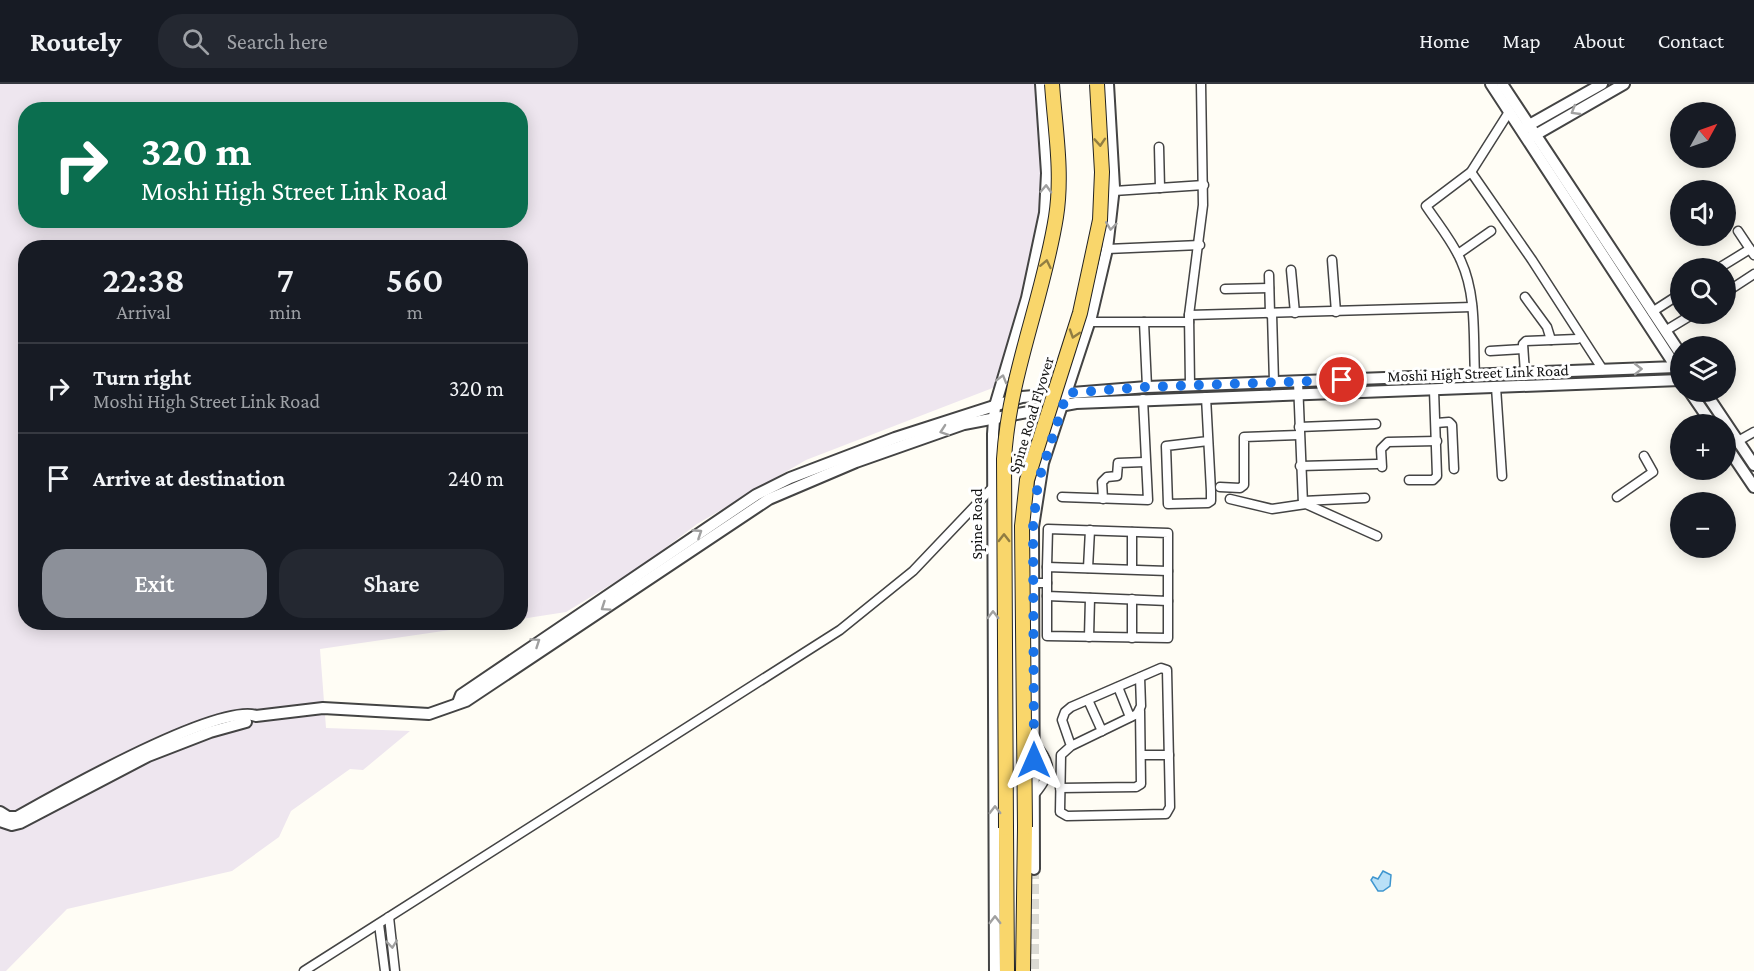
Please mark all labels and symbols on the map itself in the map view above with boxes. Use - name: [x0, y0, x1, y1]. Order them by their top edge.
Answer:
- north arrow: [1670, 102, 1736, 168]
- one-way arrow: [1571, 104, 1581, 116]
- one-way arrow: [1094, 138, 1107, 147]
- one-way arrow: [1040, 185, 1053, 194]
- one-way arrow: [1105, 222, 1117, 231]
- one-way arrow: [1039, 260, 1052, 270]
- one-way arrow: [1069, 328, 1081, 339]
- street label: Spine Road Flyover: [1005, 354, 1058, 476]
- pin: [1316, 354, 1367, 405]
- street label: Moshi High Street Link Road: [1387, 361, 1570, 386]
- one-way arrow: [1633, 363, 1642, 375]
- one-way arrow: [995, 374, 1008, 384]
- one-way arrow: [939, 423, 949, 436]
- street label: Spine Road: [968, 488, 986, 560]
- one-way arrow: [691, 529, 702, 540]
- one-way arrow: [998, 534, 1010, 543]
- one-way arrow: [601, 600, 612, 611]
- one-way arrow: [987, 610, 1000, 619]
- one-way arrow: [529, 638, 540, 649]
- position arrow: [1002, 728, 1066, 792]
- one-way arrow: [989, 805, 1001, 814]
- one-way arrow: [989, 915, 1001, 924]
- one-way arrow: [386, 939, 398, 949]

